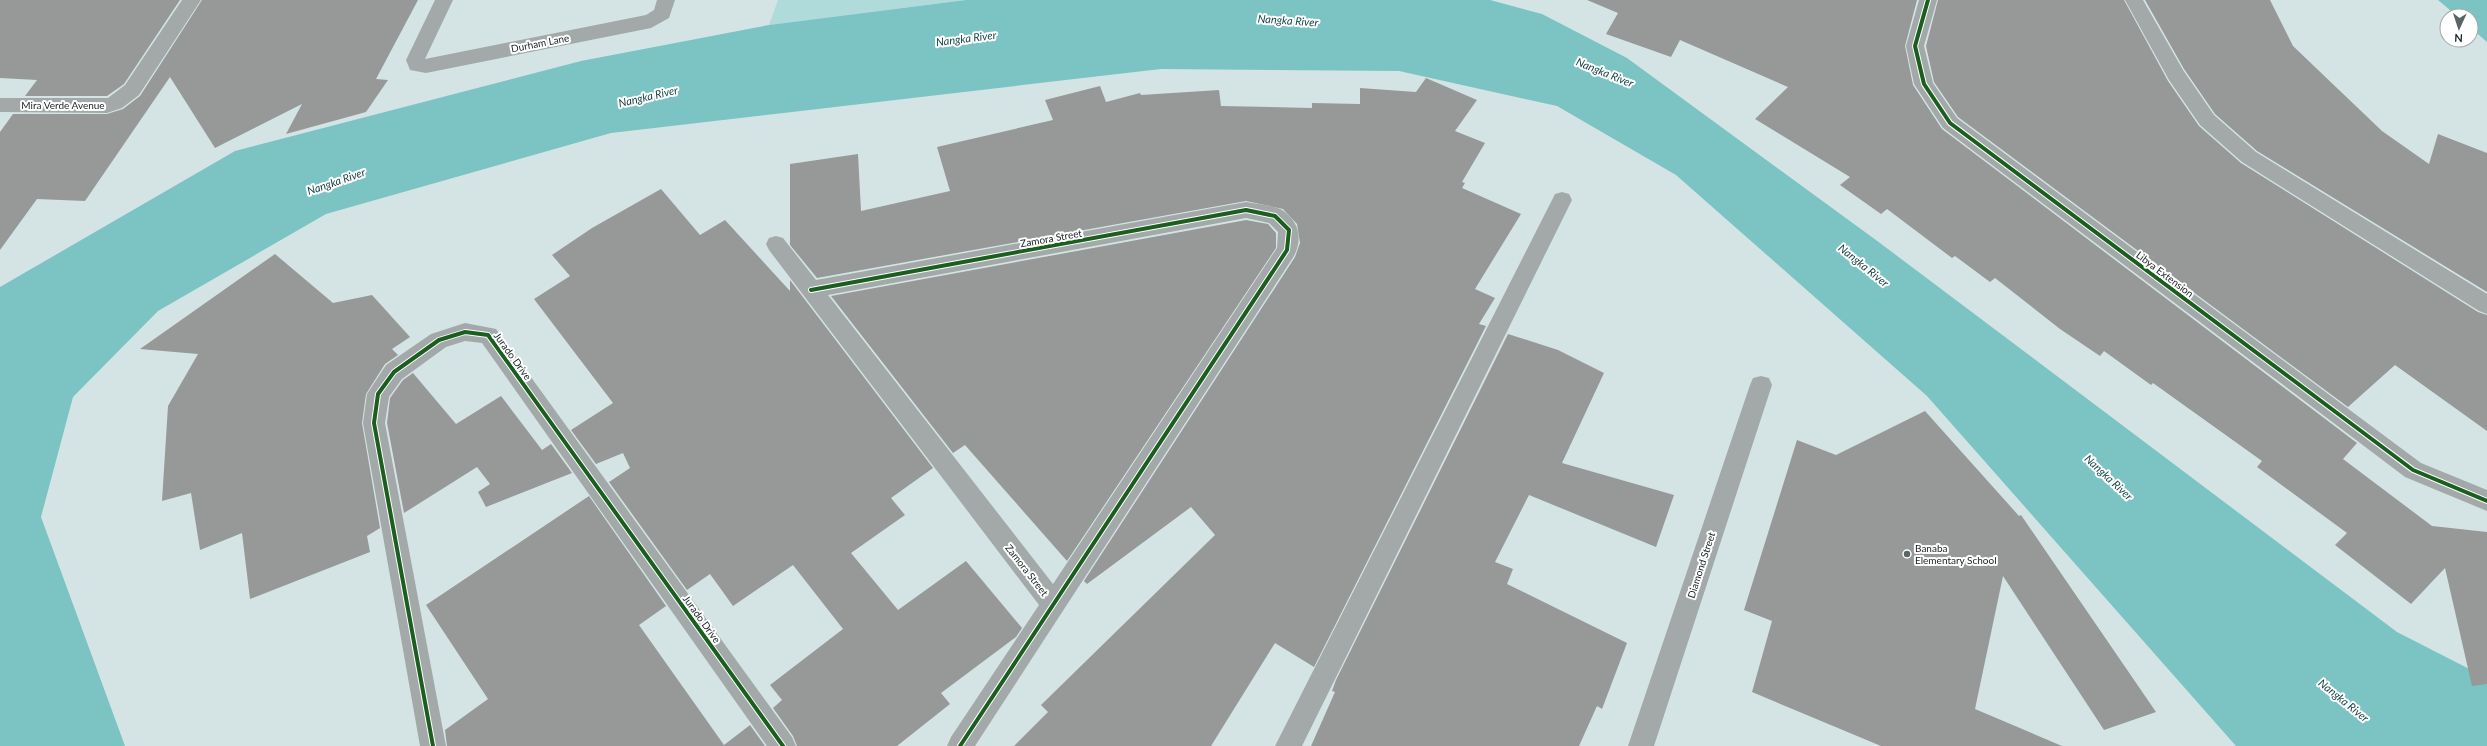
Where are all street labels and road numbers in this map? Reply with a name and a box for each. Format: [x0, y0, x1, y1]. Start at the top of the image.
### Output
street label: Durham Lane [510, 31, 570, 55]
street label: Mira Verde Avenue [21, 99, 105, 111]
street label: Zamora Street [1019, 227, 1083, 249]
street label: Libya Extension [2134, 249, 2196, 299]
street label: Jurado Drive [492, 330, 534, 382]
street label: Diamond Street [1685, 530, 1717, 600]
street label: Zamora Street [1003, 542, 1051, 599]
street label: Jurado Drive [681, 593, 723, 645]

